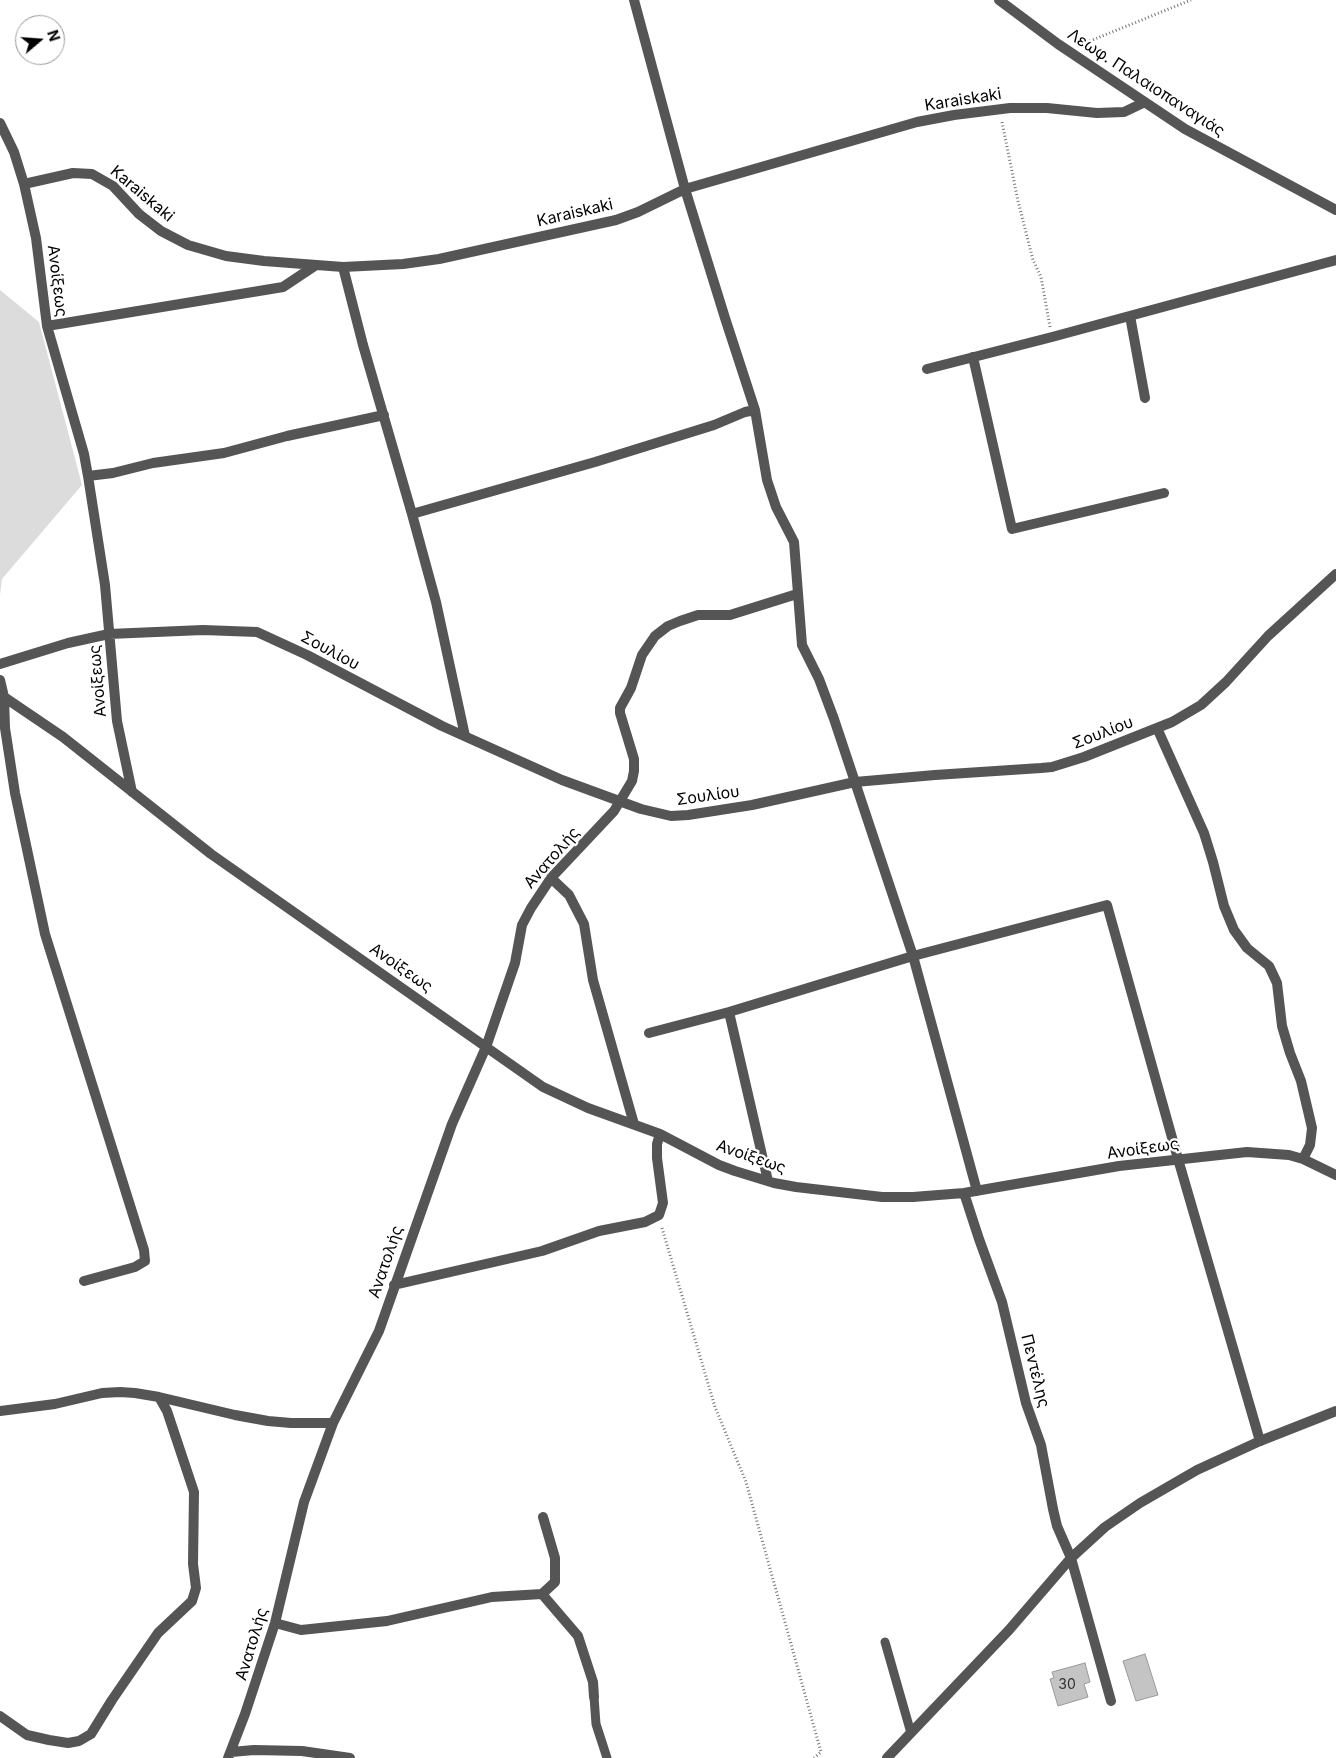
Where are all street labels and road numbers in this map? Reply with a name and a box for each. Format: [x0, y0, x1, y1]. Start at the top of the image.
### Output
street label: Λεωφ. Παλαιοπαναγιάς [1064, 25, 1228, 141]
street label: Karaiskaki [923, 84, 1003, 116]
street label: Karaiskaki [106, 162, 178, 226]
street label: Karaiskaki [535, 195, 615, 231]
street label: Ανοίξεως [43, 244, 71, 318]
street label: Σουλίου [297, 628, 363, 674]
street label: Ανοίξεως [85, 644, 111, 718]
street label: Σουλίου [1070, 713, 1136, 753]
street label: Σουλίου [675, 782, 741, 810]
street label: Ανατολής [520, 823, 584, 893]
street label: Ανοίξεως [366, 939, 436, 997]
street label: Ανοίξεως [1106, 1134, 1180, 1164]
street label: Ανοίξεως [714, 1136, 788, 1178]
street label: Ανατολής [365, 1223, 407, 1301]
street label: Πεντέλης [1017, 1332, 1053, 1410]
street label: Ανατολής [232, 1605, 272, 1683]

